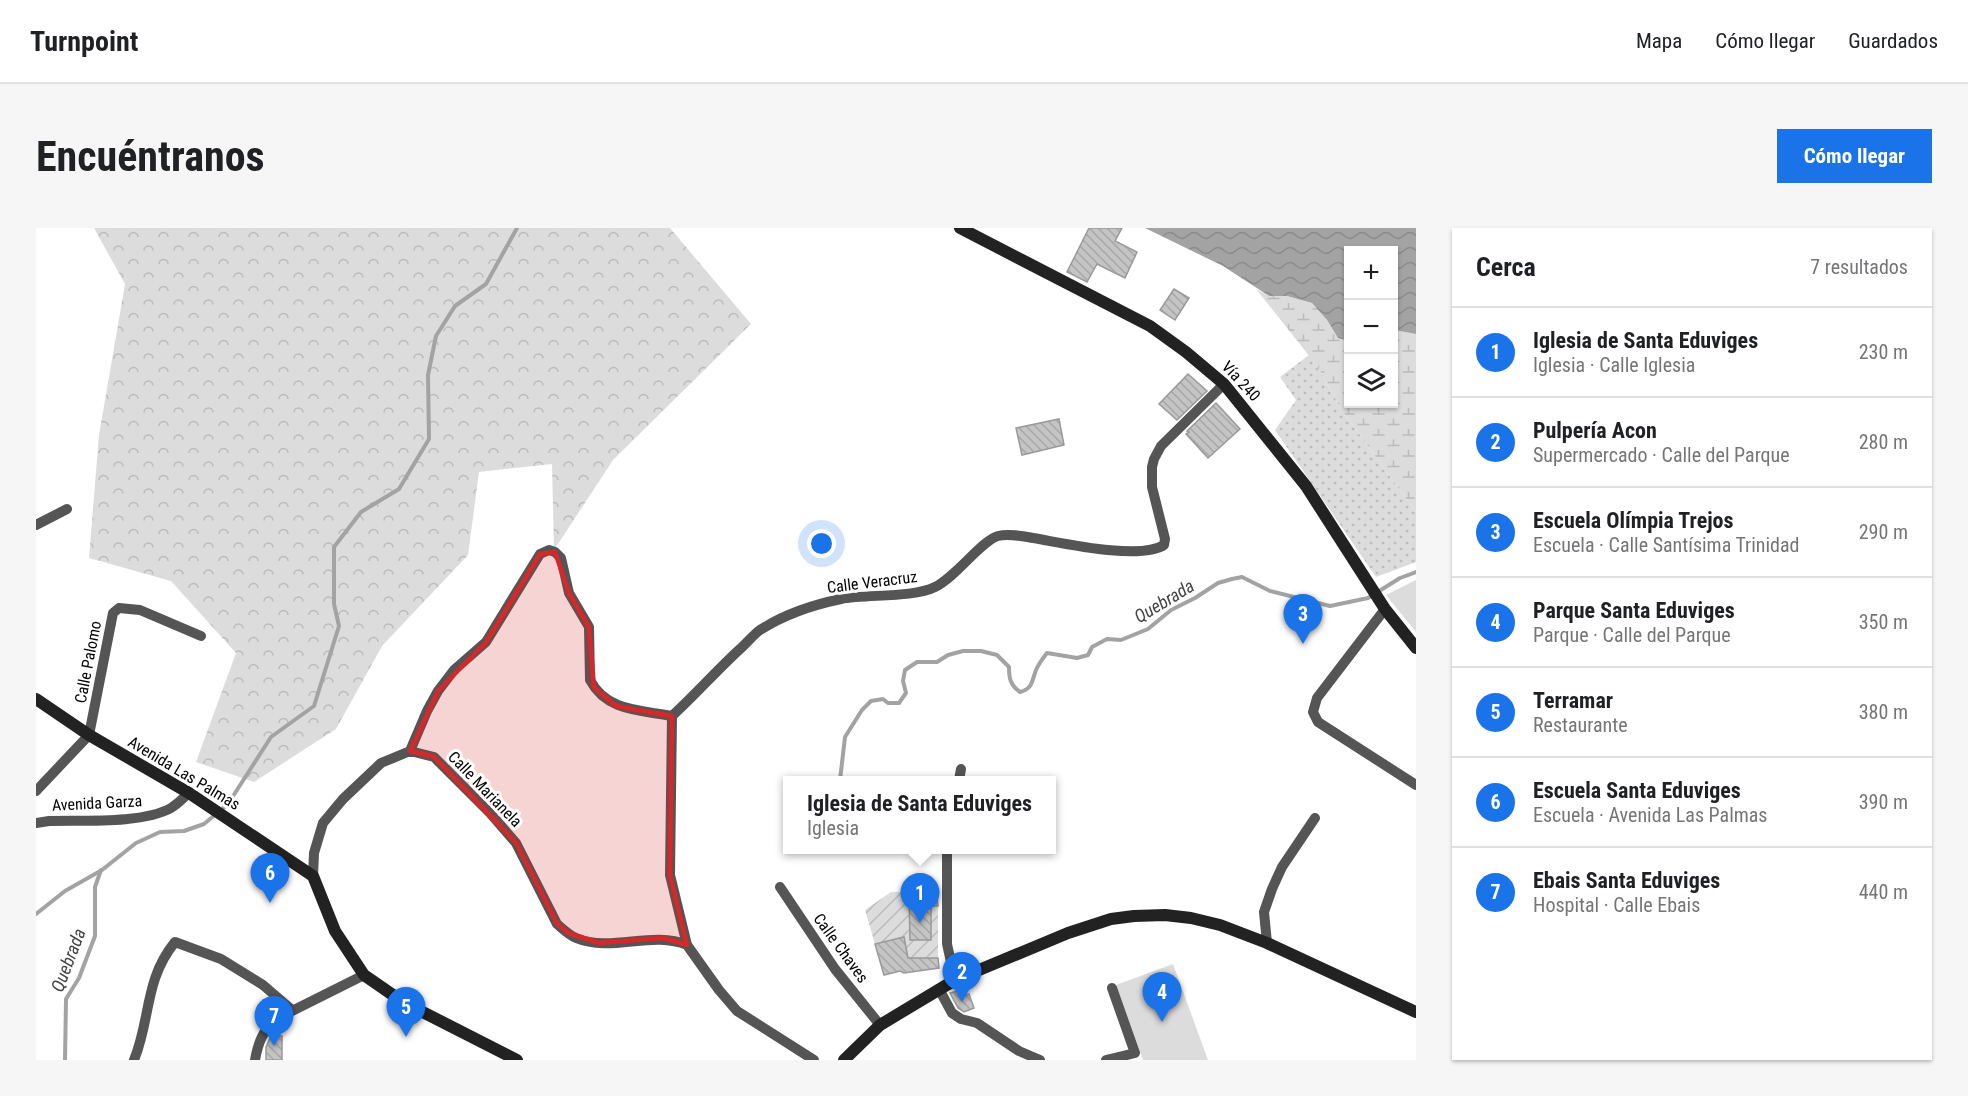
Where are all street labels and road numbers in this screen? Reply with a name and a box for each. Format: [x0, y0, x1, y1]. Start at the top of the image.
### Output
street label: Vía 240 [1218, 357, 1264, 405]
street label: Calle Veracruz [826, 567, 918, 597]
street label: Calle Palomo [71, 619, 105, 705]
street label: Avenida Las Palmas [125, 732, 243, 814]
street label: Calle Marianela [444, 747, 526, 831]
street label: Avenida Garza [51, 791, 143, 815]
street label: Calle Chaves [809, 910, 873, 986]

